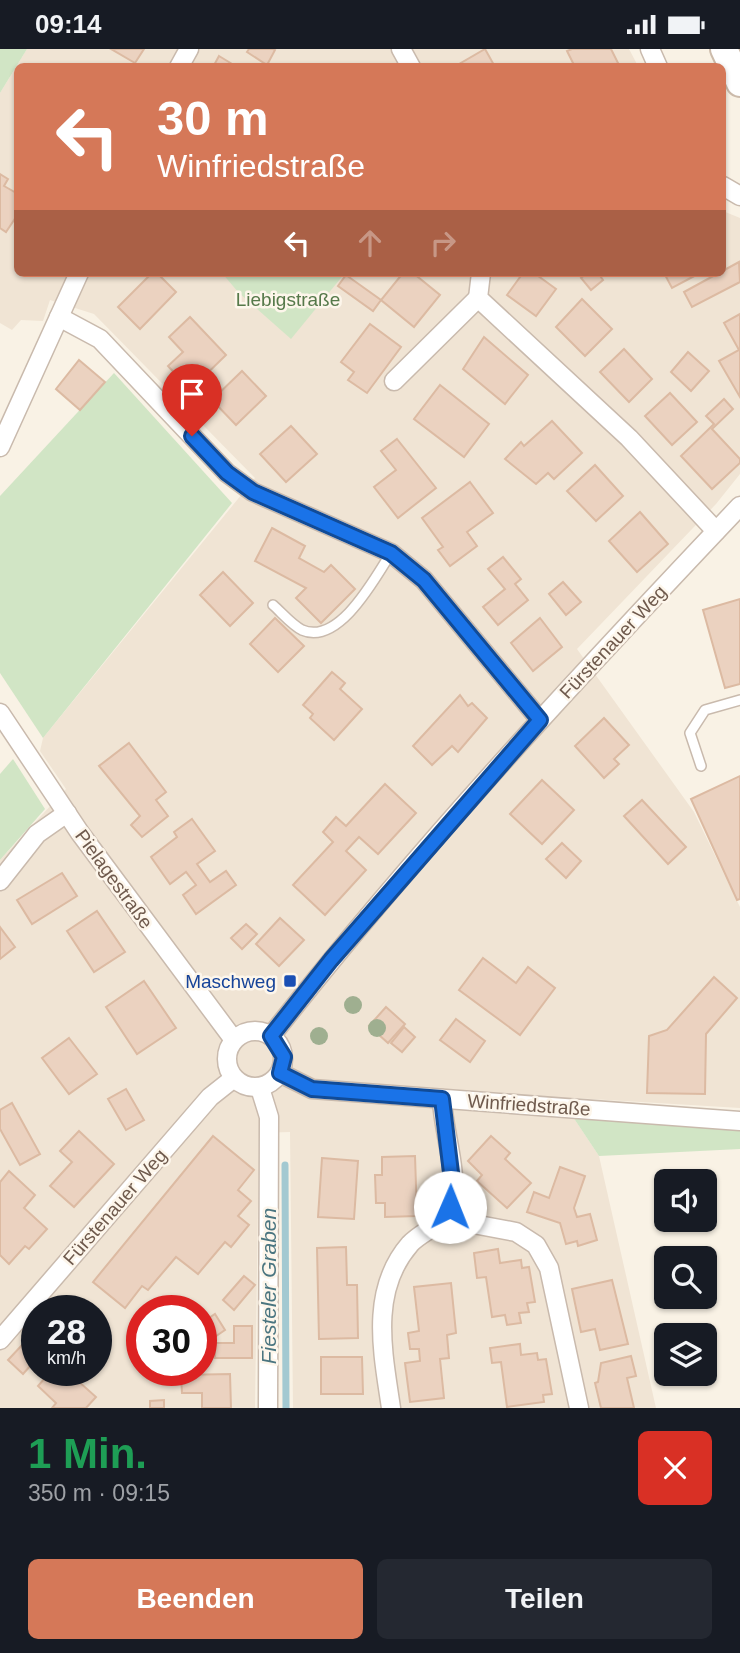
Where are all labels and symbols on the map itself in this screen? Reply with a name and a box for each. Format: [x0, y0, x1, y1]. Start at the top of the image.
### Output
park label: Liebigstraße [236, 289, 340, 310]
pin [162, 364, 222, 436]
street label: Fürstenauer Weg [555, 581, 671, 703]
street label: Pielagestraße [71, 825, 157, 933]
place label: Maschweg [185, 971, 276, 992]
marker: Maschweg [282, 973, 298, 989]
street label: Winfriedstraße [467, 1090, 591, 1120]
street label: Fürstenauer Weg [59, 1145, 171, 1269]
position arrow [413, 1170, 487, 1244]
water label: Fiesteler Graben [257, 1208, 280, 1364]
speed limit sign: 30 [126, 1295, 217, 1386]

